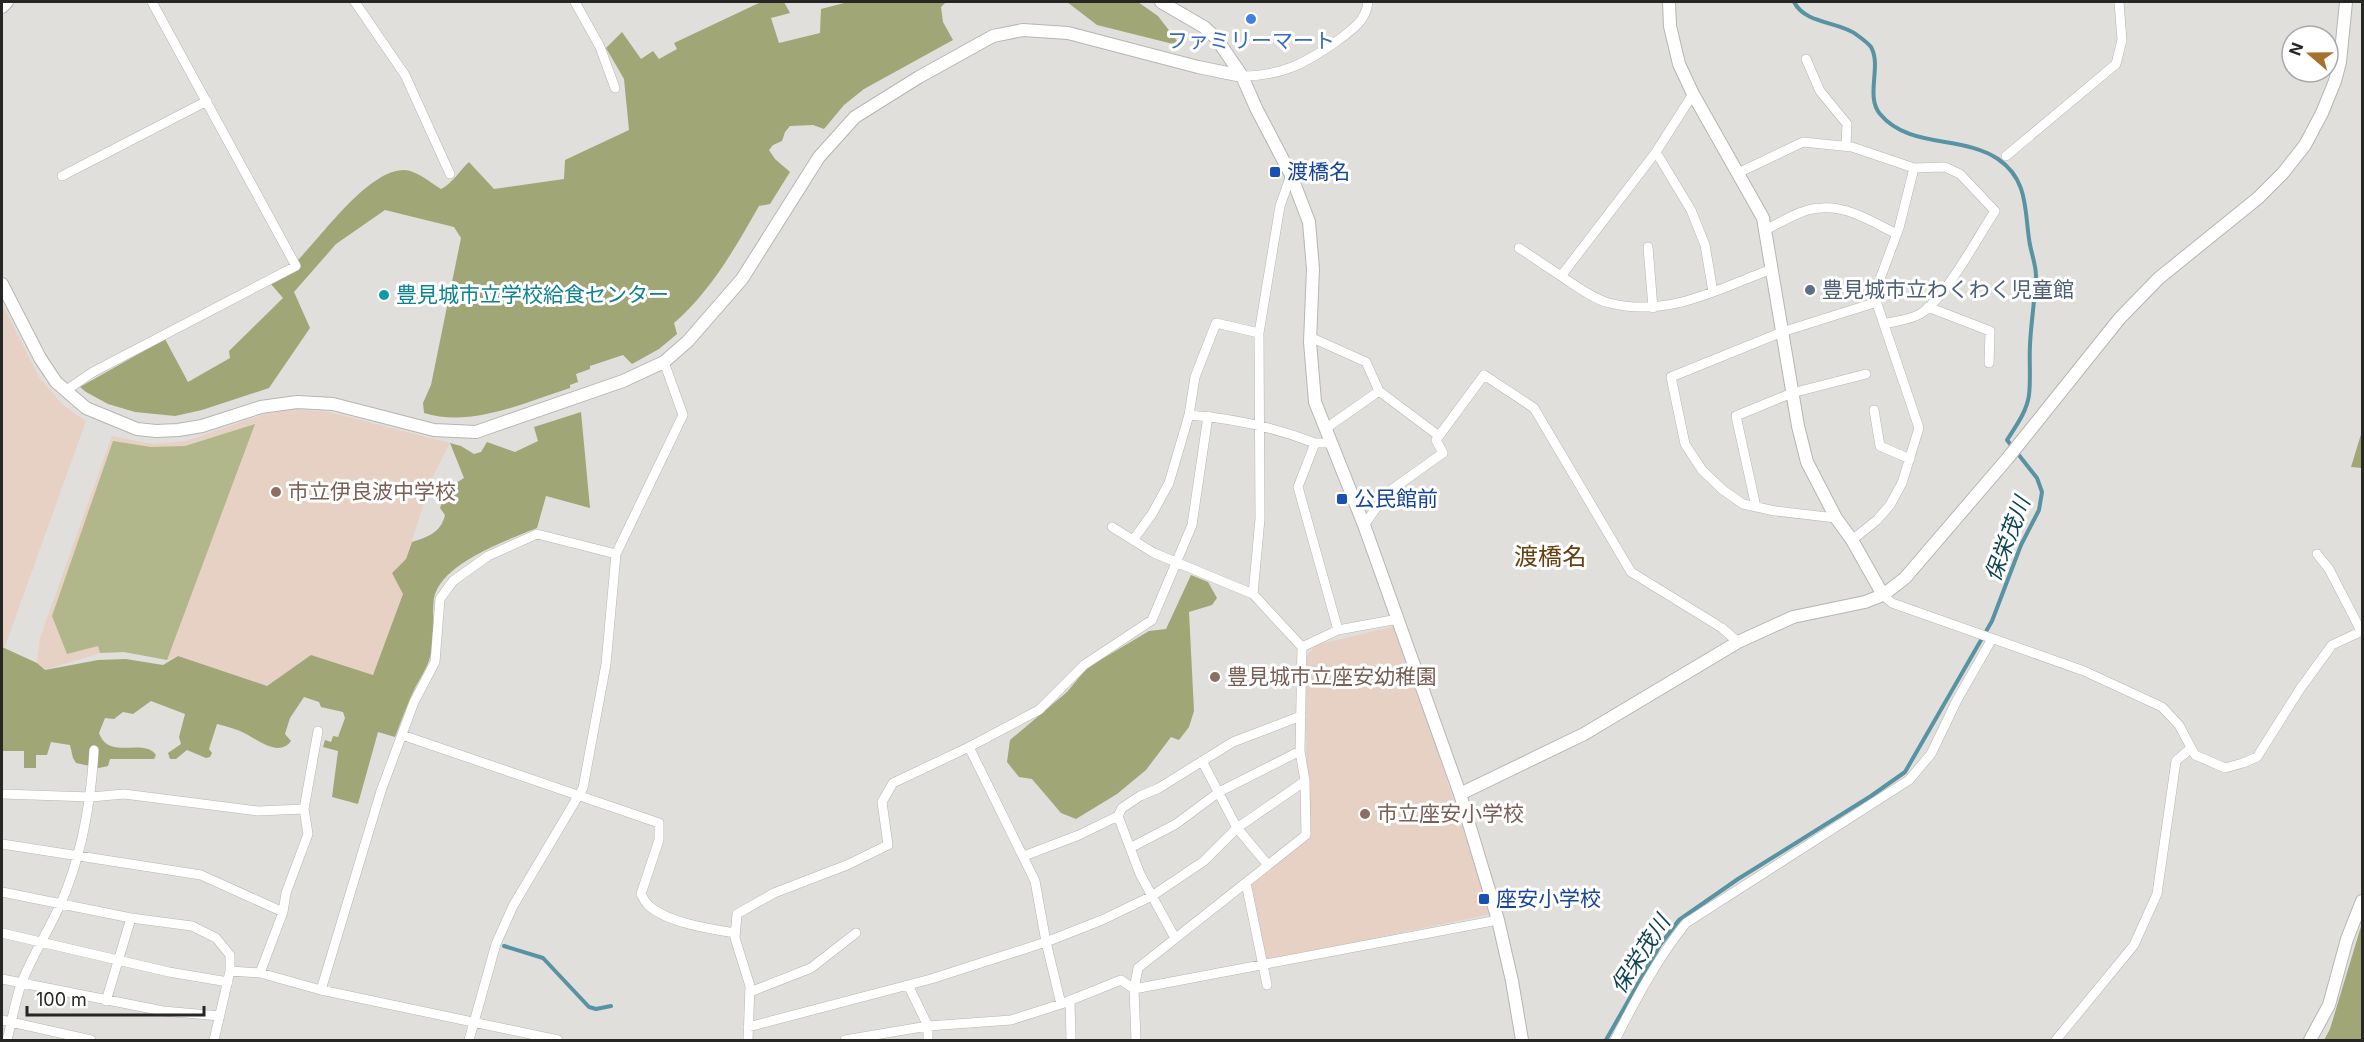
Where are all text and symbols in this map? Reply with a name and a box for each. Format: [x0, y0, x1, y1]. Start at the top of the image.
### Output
marker: ファミリーマート [1244, 12, 1258, 26]
north arrow [2280, 24, 2340, 84]
place label: ファミリーマート [1167, 28, 1335, 53]
text: N [2284, 40, 2307, 58]
place label: 渡橋名 [1287, 159, 1350, 184]
marker: 渡橋名 [1268, 165, 1282, 179]
place label: 豊見城市立わくわく児童館 [1822, 277, 2074, 302]
place label: 豊見城市立学校給食センター [396, 282, 669, 307]
marker: 豊見城市立わくわく児童館 [1803, 283, 1817, 297]
marker: 豊見城市立学校給食センター [377, 288, 391, 302]
place label: 市立伊良波中学校 [288, 479, 456, 504]
marker: 市立伊良波中学校 [269, 485, 283, 499]
place label: 公民館前 [1354, 486, 1438, 511]
water label: 保栄茂川 [1979, 491, 2036, 585]
marker: 公民館前 [1335, 492, 1349, 506]
district label: 渡橋名 [1514, 542, 1586, 571]
place label: 豊見城市立座安幼稚園 [1227, 664, 1437, 689]
marker: 豊見城市立座安幼稚園 [1208, 670, 1222, 684]
place label: 市立座安小学校 [1377, 801, 1524, 826]
marker: 市立座安小学校 [1358, 807, 1372, 821]
place label: 座安小学校 [1496, 886, 1601, 911]
marker: 座安小学校 [1477, 892, 1491, 906]
water label: 保栄茂川 [1605, 908, 1676, 998]
scale bar [27, 979, 204, 1017]
text: 100 m [36, 989, 87, 1010]

